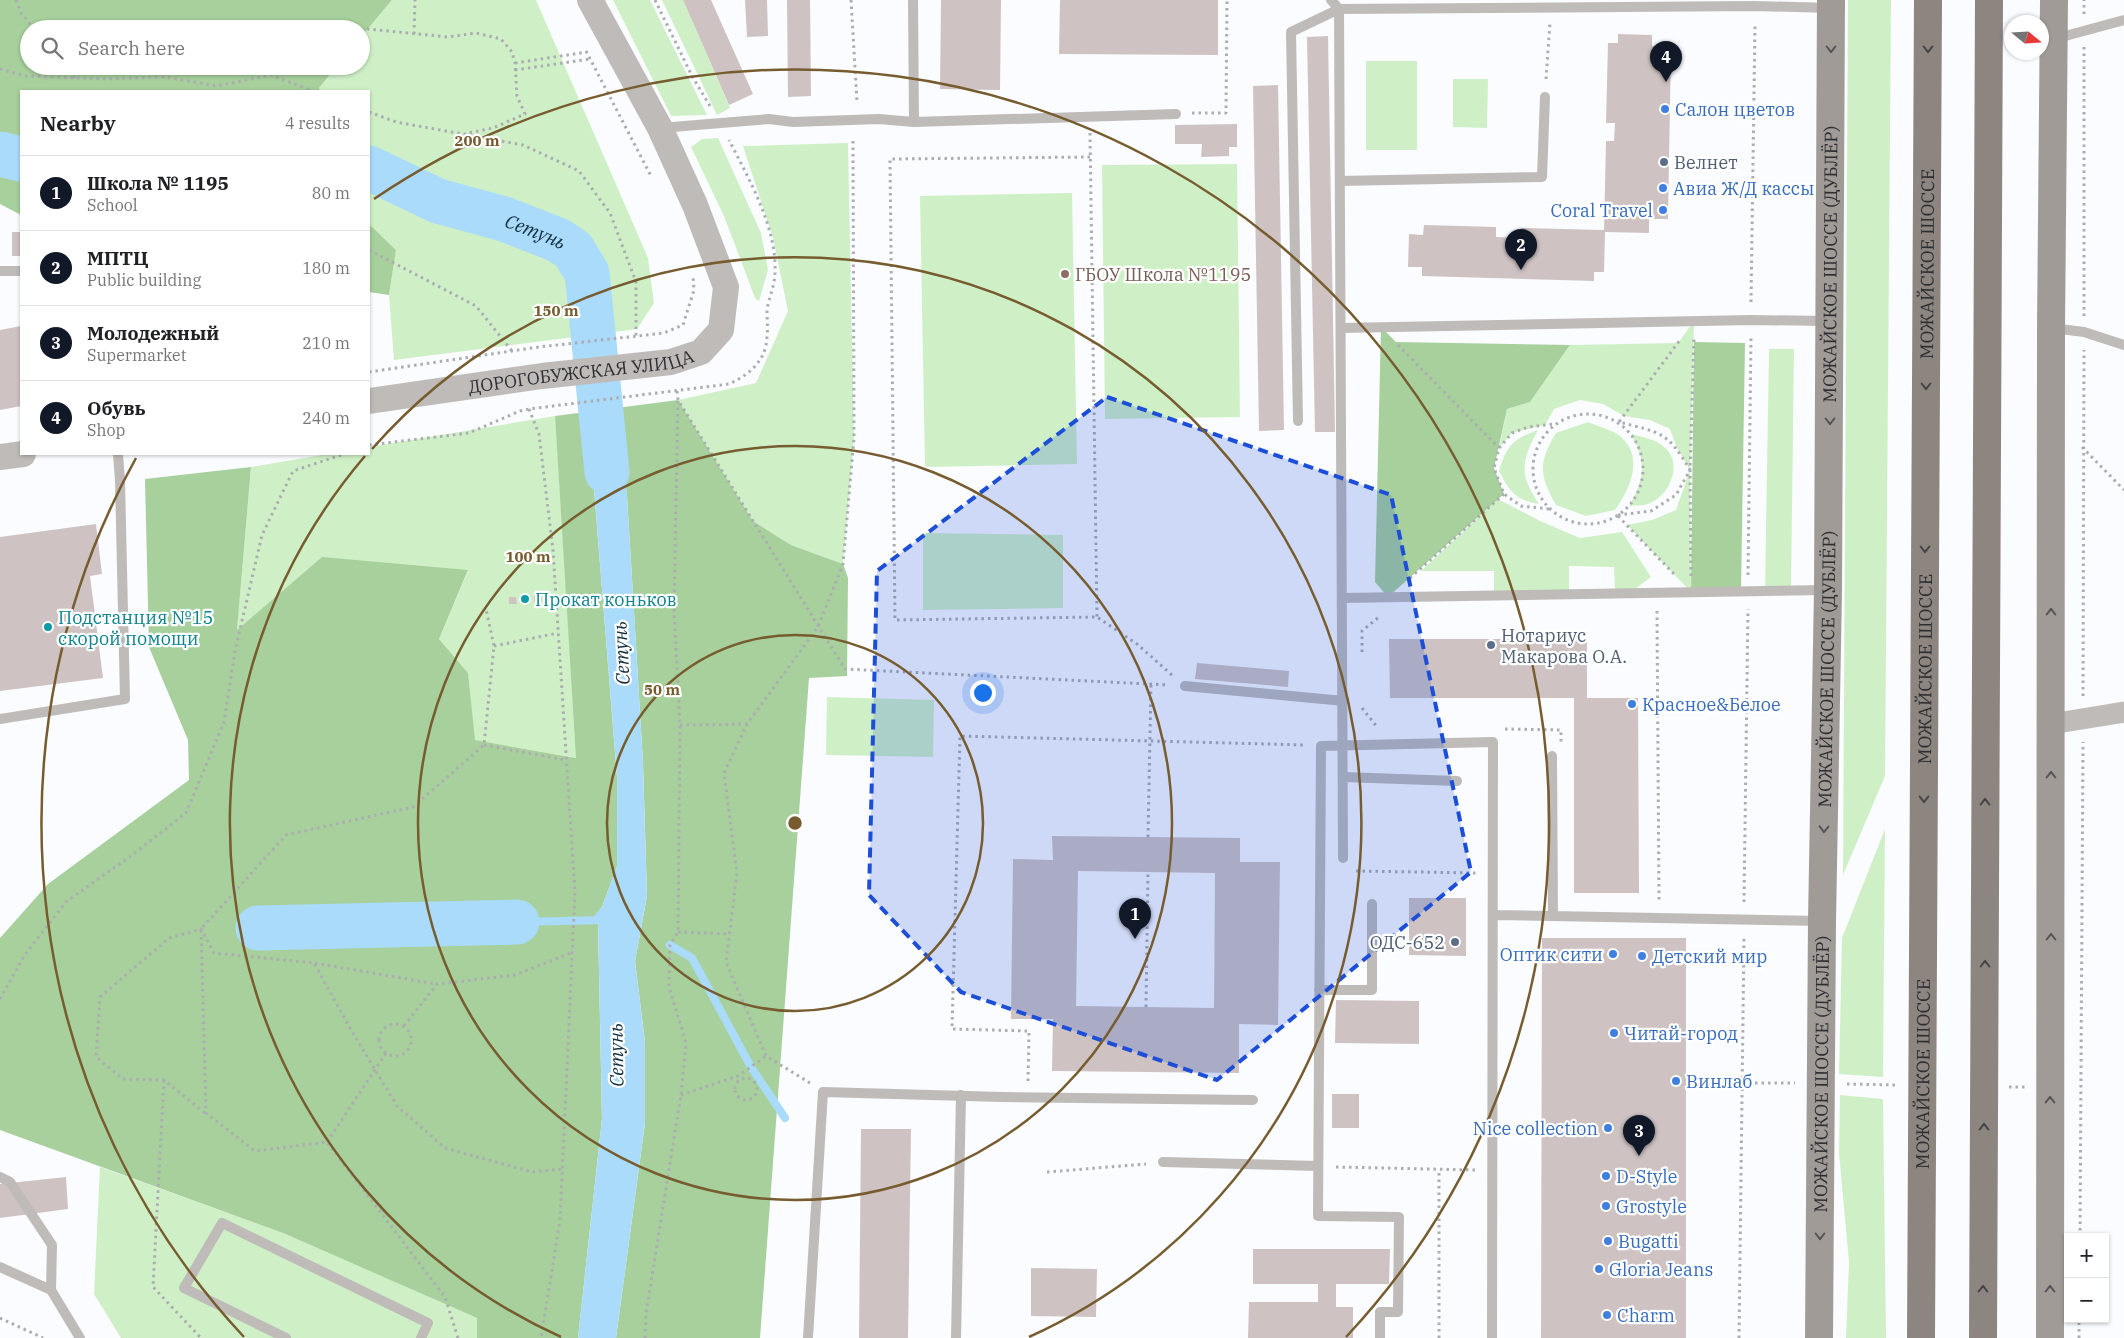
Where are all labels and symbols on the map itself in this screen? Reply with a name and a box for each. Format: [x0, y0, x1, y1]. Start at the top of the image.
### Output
north arrow [2004, 15, 2049, 60]
pin: 4 [1650, 41, 1682, 82]
one-way arrow [1826, 45, 1836, 53]
one-way arrow [1923, 45, 1933, 53]
place label: Салон цветов [1675, 98, 1795, 121]
marker: Салон цветов [1659, 103, 1671, 115]
street label: МОЖАЙСКОЕ ШОССЕ (ДУБЛЁР) [1817, 125, 1842, 403]
text: 200 m [454, 131, 500, 150]
place label: Велнет [1674, 151, 1738, 174]
marker: Велнет [1658, 156, 1670, 168]
street label: МОЖАЙСКОЕ ШОССЕ [1915, 169, 1939, 359]
place label: Авиа Ж/Д кассы [1673, 177, 1815, 200]
marker: Авиа Ж/Д кассы [1657, 182, 1669, 194]
place label: Coral Travel [1550, 199, 1653, 222]
marker: Coral Travel [1657, 204, 1669, 216]
water label: Сетунь [502, 209, 571, 255]
pin: 2 [1505, 229, 1537, 270]
place label: ГБОУ Школа №1195 [1075, 263, 1251, 286]
marker: ГБОУ Школа №1195 [1059, 268, 1071, 280]
text: 150 m [533, 301, 579, 320]
street label: ДОРОГОБУЖСКАЯ УЛИЦА [467, 344, 697, 398]
one-way arrow [1921, 382, 1931, 390]
one-way arrow [1825, 418, 1835, 425]
street label: МОЖАЙСКОЕ ШОССЕ (ДУБЛЁР) [1813, 530, 1840, 808]
one-way arrow [1920, 545, 1930, 553]
text: 100 m [505, 547, 551, 566]
street label: МОЖАЙСКОЕ ШОССЕ [1913, 574, 1936, 764]
place label: Прокат коньков [535, 588, 677, 611]
marker: Прокат коньков [519, 593, 531, 605]
place label: Подстанция №15 скорой помощи [58, 606, 213, 650]
one-way arrow [2046, 608, 2056, 616]
water label: Сетунь [607, 620, 635, 686]
marker: Подстанция №15 скорой помощи [42, 621, 54, 633]
place label: Нотариус Макарова О.А. [1501, 624, 1627, 668]
marker: Нотариус Макарова О.А. [1485, 639, 1497, 651]
text: 50 m [644, 680, 680, 699]
your location [970, 680, 996, 706]
place label: Красное&Белое [1642, 693, 1781, 716]
marker: Красное&Белое [1626, 698, 1638, 710]
one-way arrow [2046, 771, 2056, 778]
one-way arrow [1919, 795, 1929, 803]
one-way arrow [1980, 798, 1991, 806]
centre of rings [786, 814, 804, 832]
one-way arrow [1819, 825, 1829, 833]
pin: 1 [1119, 898, 1151, 939]
place label: ОДС-652 [1370, 931, 1445, 954]
one-way arrow [2046, 933, 2056, 941]
street label: МОЖАЙСКОЕ ШОССЕ (ДУБЛЁР) [1808, 935, 1833, 1213]
marker: ОДС-652 [1449, 936, 1461, 948]
place label: Оптик сити [1500, 943, 1603, 966]
place label: Детский мир [1652, 945, 1767, 968]
marker: Оптик сити [1607, 948, 1619, 960]
marker: Детский мир [1636, 950, 1648, 962]
one-way arrow [1980, 960, 1990, 968]
street label: МОЖАЙСКОЕ ШОССЕ [1910, 979, 1934, 1169]
place label: Читай-город [1624, 1022, 1738, 1045]
water label: Сетунь [603, 1023, 629, 1087]
marker: Читай-город [1608, 1027, 1620, 1039]
place label: Винлаб [1686, 1070, 1753, 1093]
marker: Винлаб [1670, 1075, 1682, 1087]
one-way arrow [2045, 1096, 2055, 1104]
pin: 3 [1623, 1115, 1655, 1156]
place label: Nice collection [1473, 1117, 1598, 1140]
marker: Nice collection [1602, 1122, 1614, 1134]
one-way arrow [1979, 1123, 1989, 1130]
place label: D-Style [1616, 1165, 1677, 1188]
marker: D-Style [1600, 1170, 1612, 1182]
place label: Grostyle [1616, 1195, 1687, 1218]
marker: Grostyle [1600, 1200, 1612, 1212]
place label: Bugatti [1618, 1230, 1679, 1253]
one-way arrow [1815, 1232, 1825, 1240]
marker: Bugatti [1602, 1235, 1614, 1247]
place label: Gloria Jeans [1609, 1258, 1713, 1281]
marker: Gloria Jeans [1593, 1263, 1605, 1275]
one-way arrow [1978, 1285, 1989, 1293]
one-way arrow [2045, 1285, 2055, 1293]
place label: Charm [1617, 1304, 1675, 1327]
marker: Charm [1601, 1309, 1613, 1321]

